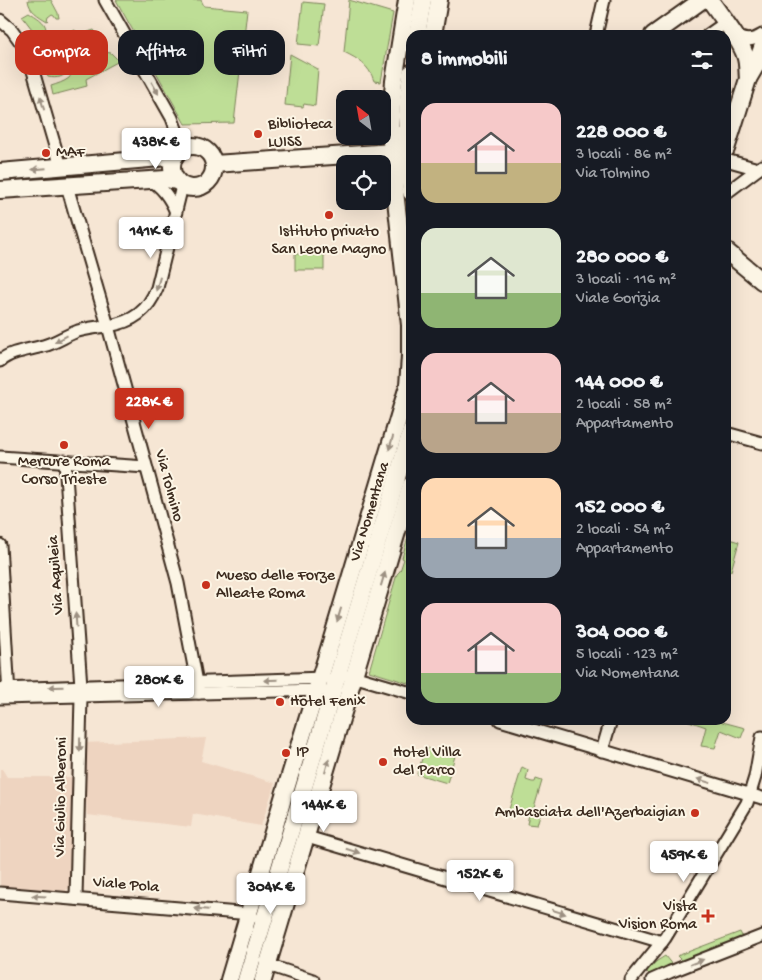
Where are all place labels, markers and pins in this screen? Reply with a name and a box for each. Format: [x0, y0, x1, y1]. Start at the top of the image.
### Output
place label: Biblioteca LUISS [267, 116, 334, 153]
pin: 438K € [115, 128, 197, 170]
marker: Biblioteca LUISS [252, 128, 264, 140]
place label: MAF [56, 144, 86, 163]
marker: MAF [40, 147, 52, 159]
marker: Istituto privato San Leone Magno [323, 209, 335, 221]
pin: 141K € [110, 216, 192, 259]
place label: Istituto privato San Leone Magno [272, 223, 386, 260]
pin: 228K € [108, 388, 190, 430]
marker: Mercure Roma Corso Trieste [58, 439, 70, 451]
place label: Mercure Roma Corso Trieste [18, 453, 111, 490]
place label: Mueso delle Forze Alleate Roma [216, 567, 336, 604]
marker: Mueso delle Forze Alleate Roma [200, 579, 212, 591]
pin: 280K € [118, 666, 200, 708]
place label: Hotel Fenix [290, 693, 366, 712]
marker: Hotel Fenix [274, 696, 286, 708]
place label: IP [296, 744, 309, 763]
place label: Hotel Villa del Parco [393, 744, 462, 781]
marker: IP [280, 747, 292, 759]
marker: Hotel Villa del Parco [377, 756, 389, 768]
pin: 144K € [283, 790, 365, 833]
place label: Ambasciata dell'Azerbaigian [495, 804, 685, 823]
marker: Ambasciata dell'Azerbaigian [689, 807, 701, 819]
pin: 459K € [643, 840, 725, 883]
pin: 152K € [439, 860, 521, 902]
pin: 304K € [230, 872, 312, 915]
place label: Vista Vision Roma [618, 898, 698, 935]
marker: Vista Vision Roma [701, 909, 715, 923]

